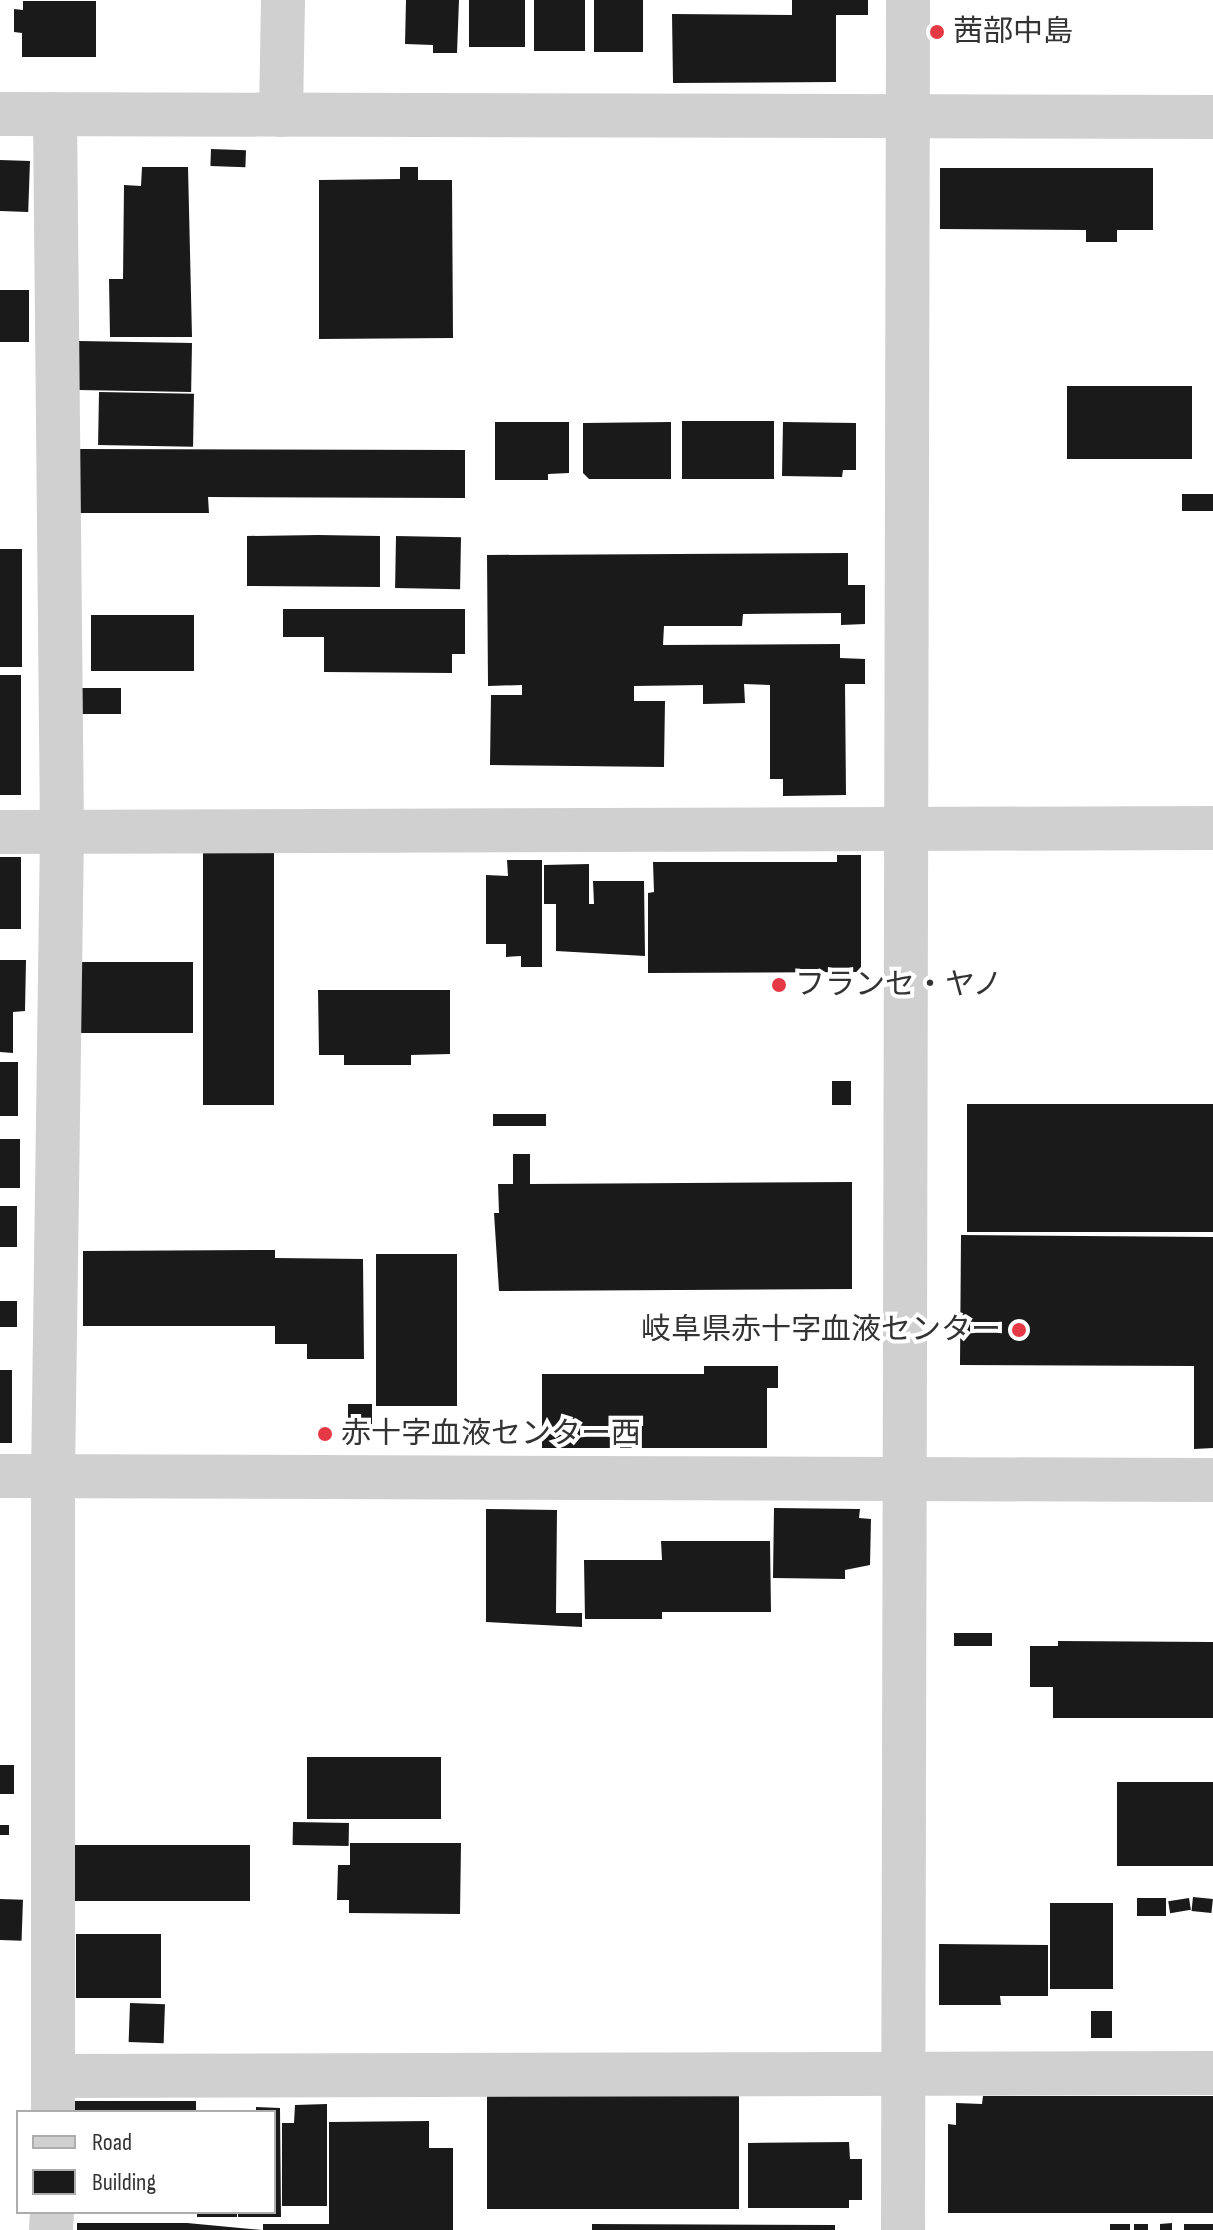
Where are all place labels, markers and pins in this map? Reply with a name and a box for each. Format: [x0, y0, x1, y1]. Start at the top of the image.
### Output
place label: 茜部中島 [953, 14, 1073, 50]
marker: 茜部中島 [928, 23, 946, 41]
place label: フランセ・ヤノ [795, 967, 1005, 1003]
marker: フランセ・ヤノ [770, 976, 788, 994]
place label: 岐阜県赤十字血液センター [641, 1312, 1001, 1348]
marker: 岐阜県赤十字血液センター [1008, 1319, 1030, 1341]
place label: 赤十字血液センター西 [341, 1416, 641, 1452]
marker: 赤十字血液センター西 [316, 1425, 334, 1443]

